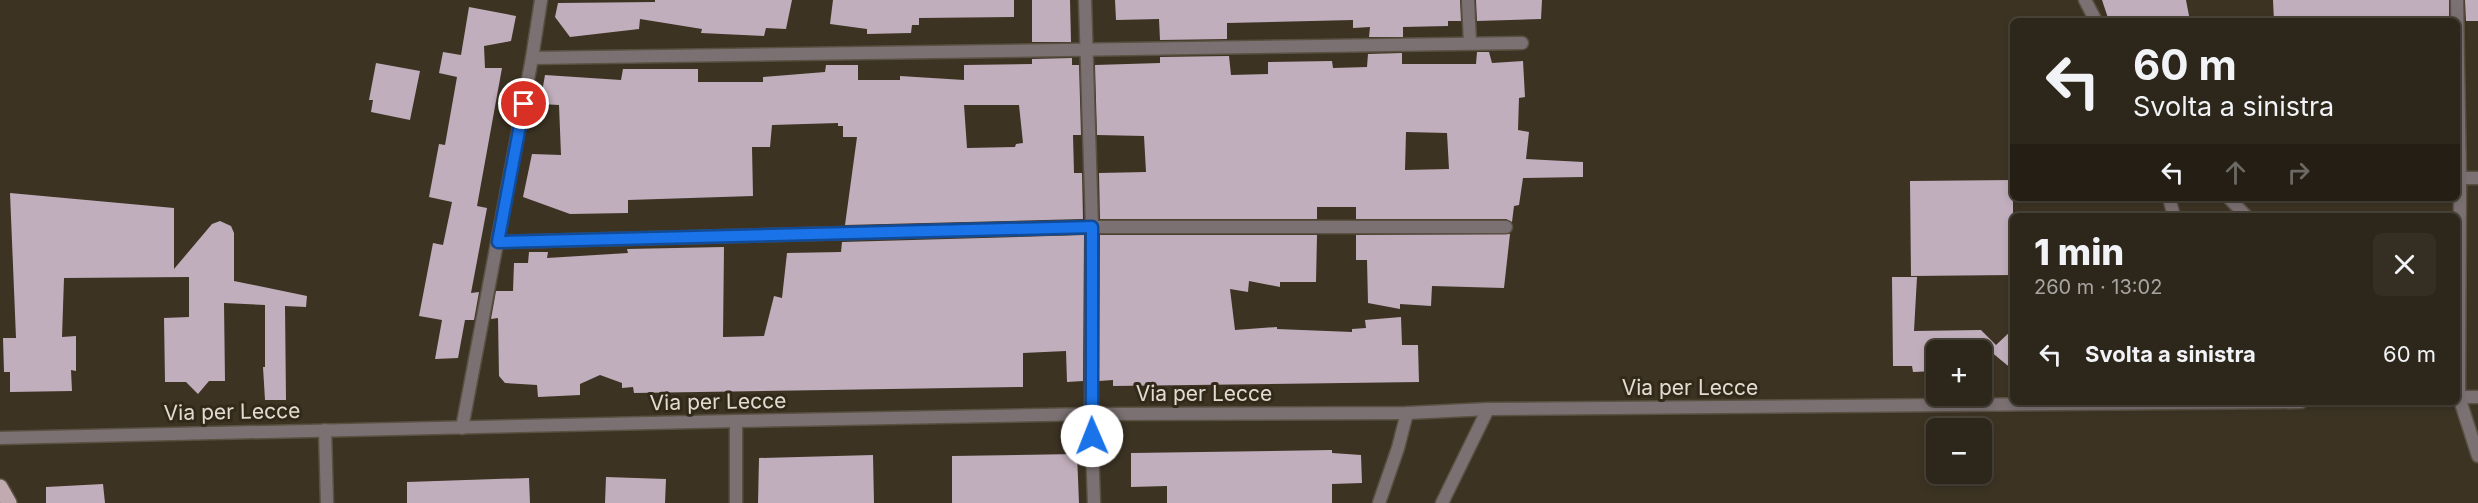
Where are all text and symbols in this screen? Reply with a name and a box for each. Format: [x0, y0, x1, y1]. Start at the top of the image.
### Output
text: 60 m [2133, 39, 2237, 90]
icon: left [2034, 42, 2112, 120]
pin [498, 78, 549, 129]
icon: arrive [507, 87, 540, 120]
text: Svolta a sinistra [2133, 90, 2334, 123]
icon: left [2156, 156, 2189, 189]
icon: ahead [2219, 156, 2252, 189]
icon: right [2282, 156, 2315, 189]
text: 1 min [2034, 230, 2124, 274]
button: close [2373, 233, 2436, 296]
text: 260 m · 13:02 [2034, 275, 2162, 299]
icon: left [2034, 338, 2067, 371]
map controls [1926, 340, 1992, 484]
button: + [1926, 340, 1992, 406]
text: Svolta a sinistra [2085, 341, 2256, 367]
text: 60 m [2383, 341, 2436, 367]
street label: Via per Lecce [1622, 375, 1758, 400]
street label: Via per Lecce [1136, 381, 1272, 406]
street label: Via per Lecce [650, 388, 786, 415]
street label: Via per Lecce [164, 398, 300, 425]
position arrow [1060, 404, 1124, 468]
button: − [1926, 418, 1992, 484]

